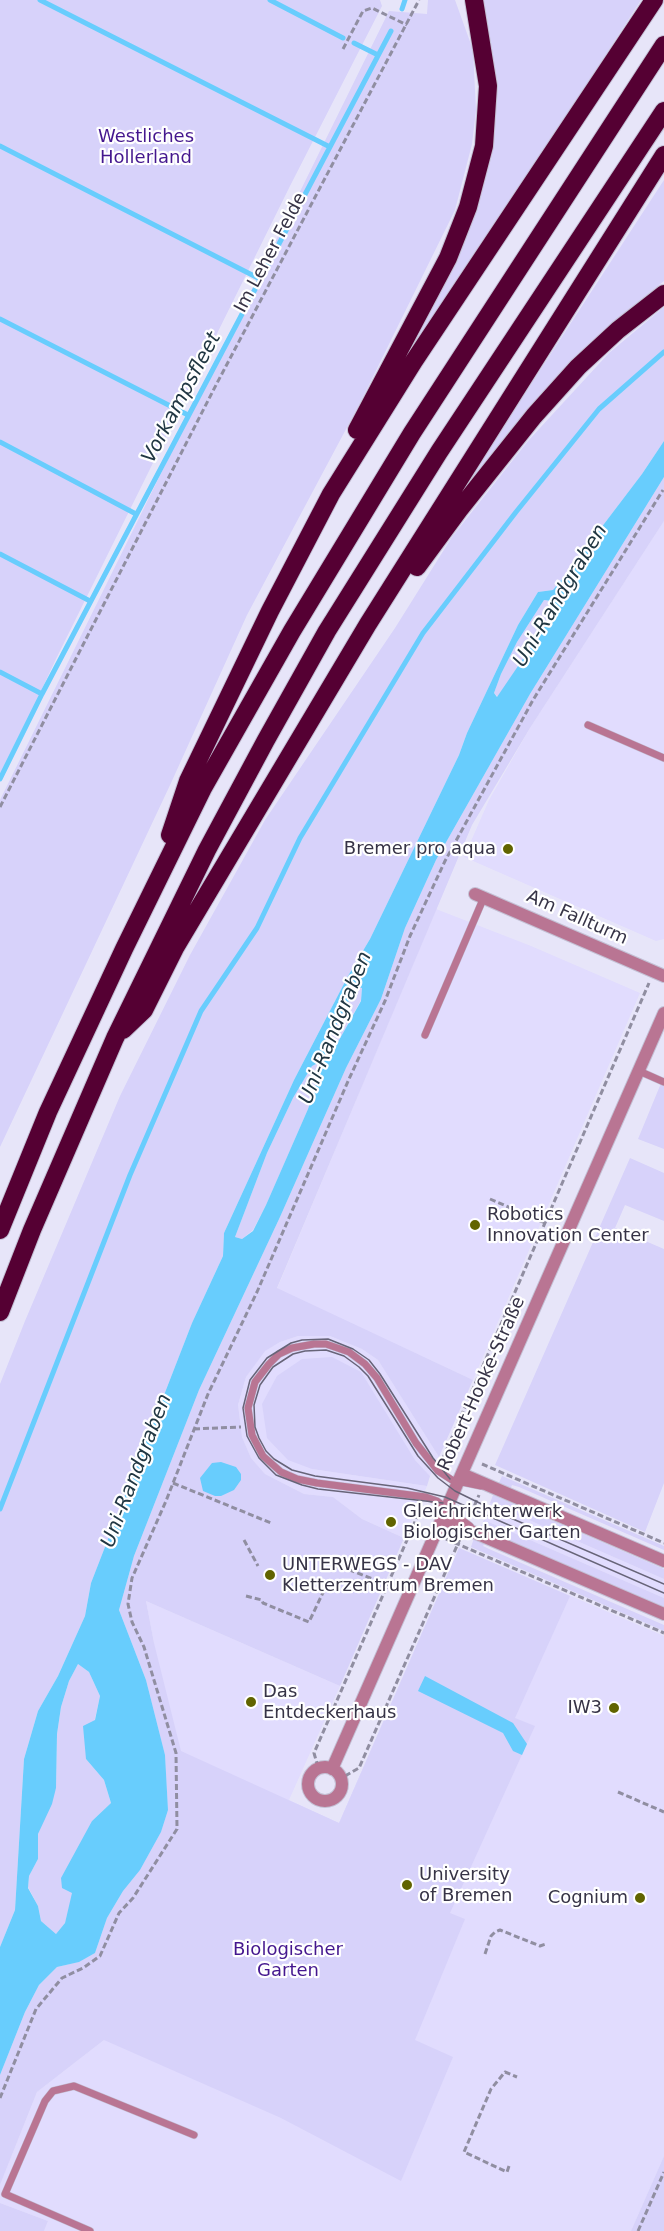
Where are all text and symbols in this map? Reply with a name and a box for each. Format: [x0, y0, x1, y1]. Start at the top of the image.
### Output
park label: Westliches Hollerland [98, 126, 194, 168]
street label: Im Leher Felde [230, 189, 312, 317]
water label: Vorkampsfleet [137, 328, 227, 468]
water label: Uni-Randgraben [509, 520, 613, 672]
place label: Bremer pro aqua [344, 838, 496, 860]
marker: Bremer pro aqua [501, 842, 515, 856]
street label: Am Fallturm [523, 886, 631, 950]
water label: Uni-Randgraben [294, 948, 378, 1108]
place label: Robotics Innovation Center [487, 1204, 649, 1246]
marker: Robotics Innovation Center [468, 1218, 482, 1232]
street label: Robert-Hooke-Straße [434, 1294, 530, 1474]
water label: Uni-Randgraben [97, 1391, 177, 1551]
place label: Gleichrichterwerk Biologischer Garten [403, 1501, 581, 1544]
marker: Gleichrichterwerk Biologischer Garten [384, 1515, 398, 1529]
place label: UNTERWEGS - DAV Kletterzentrum Bremen [282, 1554, 494, 1596]
marker: UNTERWEGS - DAV Kletterzentrum Bremen [263, 1568, 277, 1582]
place label: Das Entdeckerhaus [263, 1681, 396, 1724]
marker: Das Entdeckerhaus [244, 1695, 258, 1709]
place label: IW3 [567, 1697, 602, 1719]
marker: IW3 [607, 1701, 621, 1715]
place label: University of Bremen [419, 1864, 513, 1906]
marker: University of Bremen [400, 1878, 414, 1892]
place label: Cognium [548, 1887, 628, 1909]
marker: Cognium [633, 1891, 647, 1905]
park label: Biologischer Garten [233, 1939, 343, 1982]

